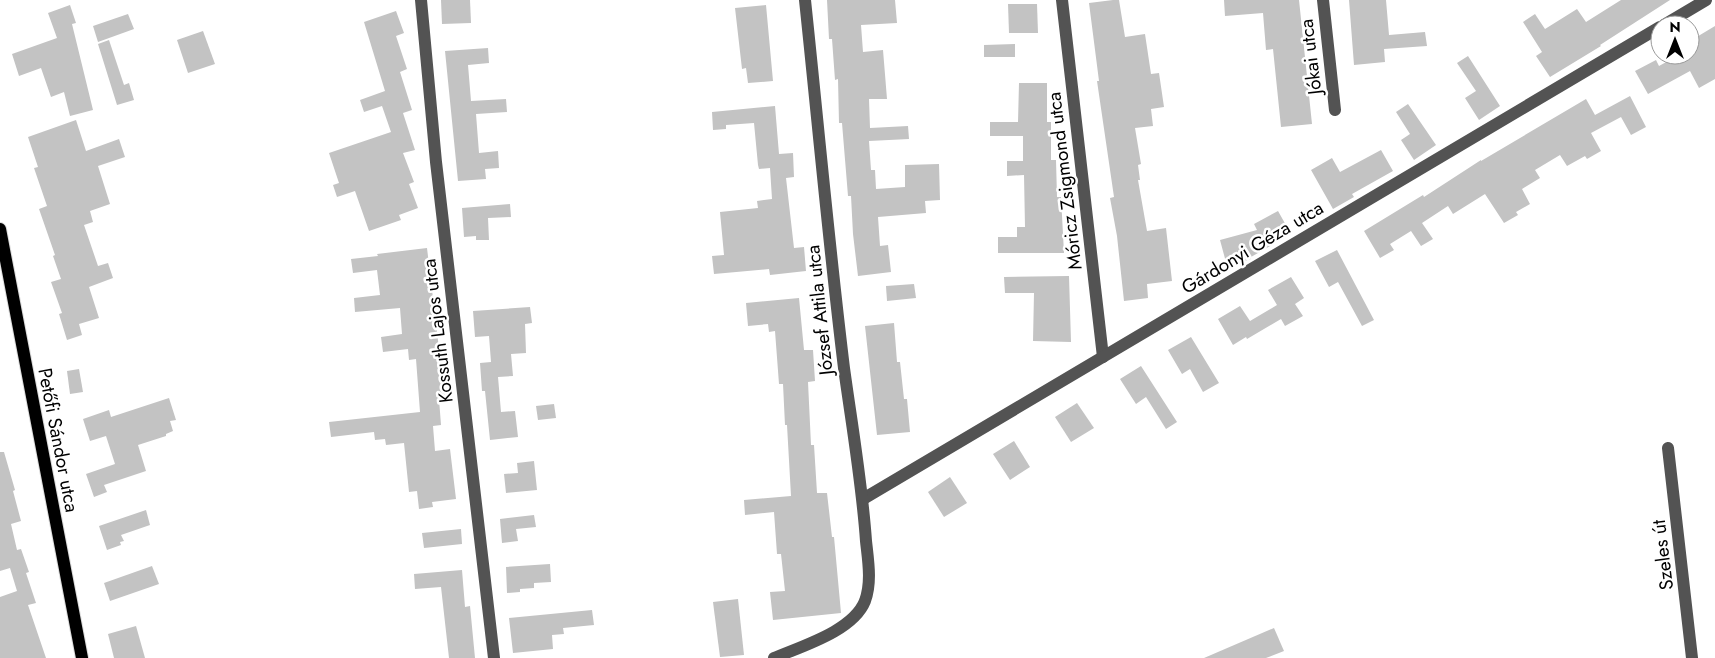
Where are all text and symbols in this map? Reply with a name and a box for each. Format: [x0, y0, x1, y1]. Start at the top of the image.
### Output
north arrow [1650, 15, 1700, 65]
text: N [1669, 17, 1681, 37]
street label: Jókai utca [1292, 18, 1329, 99]
street label: Móricz Zsigmond utca [1040, 90, 1089, 271]
street label: Gárdonyi Géza utca [1176, 194, 1328, 301]
street label: József Attila utca [799, 244, 840, 379]
street label: Kossuth Lajos utca [415, 257, 460, 405]
street label: Petőfi Sándor utca [31, 366, 86, 515]
street label: Szeles út [1645, 518, 1680, 592]

